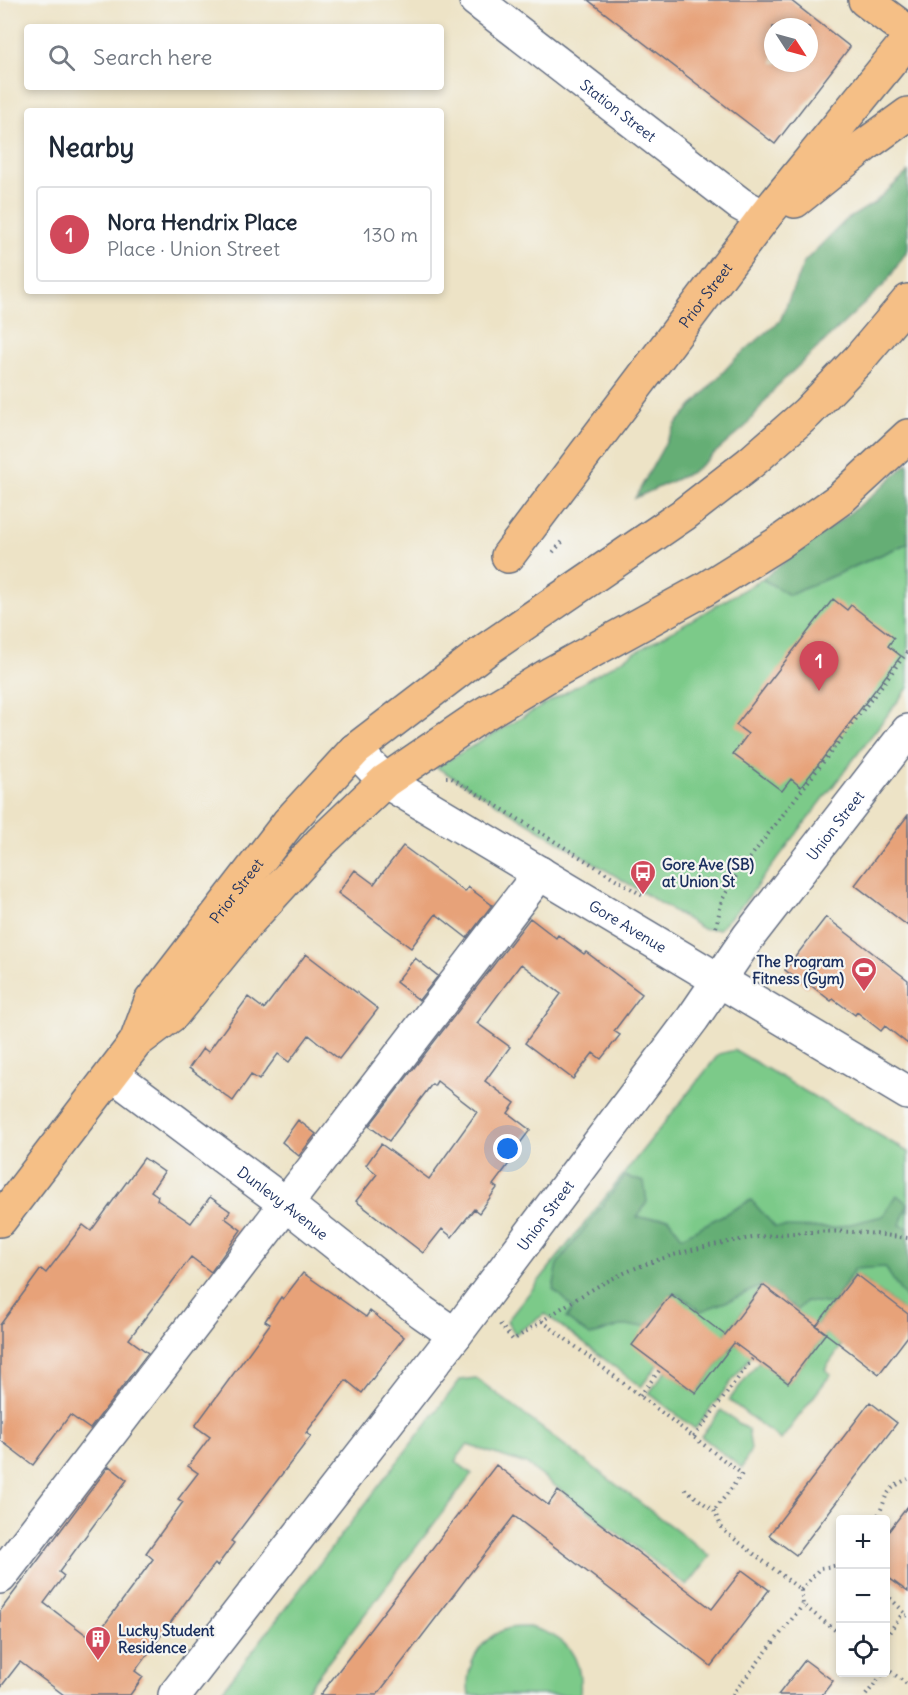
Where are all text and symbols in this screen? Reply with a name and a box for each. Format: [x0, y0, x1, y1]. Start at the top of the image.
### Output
north arrow [764, 18, 818, 72]
search box [24, 24, 444, 90]
icon: search [45, 41, 78, 74]
text: Search here [93, 43, 212, 71]
street label: Station Street [577, 75, 660, 145]
text: Nearby [48, 131, 134, 164]
text: Nora Hendrix Place [107, 208, 297, 236]
text: 1 [66, 222, 73, 247]
text: 130 m [363, 222, 418, 247]
text: Place · Union Street [107, 236, 280, 261]
street label: Prior Street [674, 259, 736, 331]
pin: 1 [800, 642, 838, 691]
street label: Union Street [802, 787, 868, 864]
street label: Prior Street [205, 854, 267, 927]
place label: Gore Ave (SB) at Union St [662, 855, 754, 891]
bus stop icon: Gore Ave (SB) at Union St [628, 858, 658, 896]
street label: Gore Avenue [586, 895, 670, 956]
place label: The Program Fitness (Gym) [752, 952, 844, 989]
sports icon: The Program Fitness (Gym) [849, 955, 879, 993]
your location [493, 1134, 522, 1163]
street label: Dunlevy Avenue [234, 1162, 332, 1243]
street label: Union Street [513, 1176, 578, 1254]
map controls [836, 1515, 890, 1677]
button: + [836, 1515, 890, 1569]
button: − [836, 1569, 890, 1623]
place label: Lucky Student Residence [118, 1621, 215, 1657]
button: locate [836, 1623, 890, 1677]
building icon: Lucky Student Residence [83, 1624, 113, 1662]

